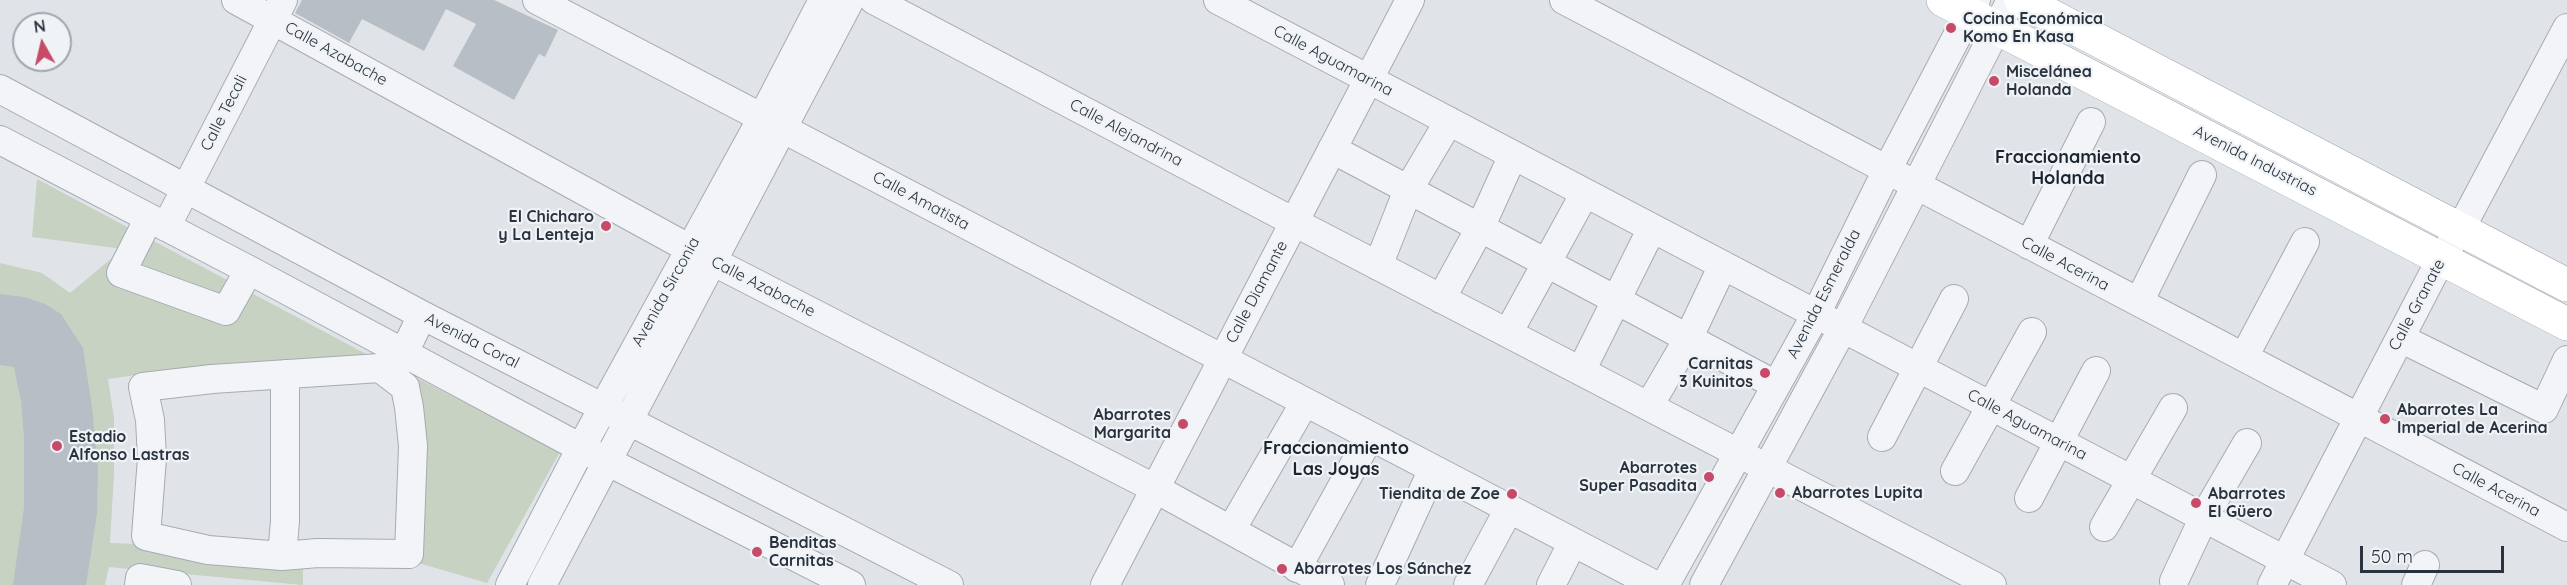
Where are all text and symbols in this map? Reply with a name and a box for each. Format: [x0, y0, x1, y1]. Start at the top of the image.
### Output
place label: Cocina Económica Komo En Kasa [1963, 9, 2103, 47]
north arrow [12, 12, 72, 72]
text: N [33, 15, 47, 37]
street label: Calle Azabache [281, 18, 391, 90]
street label: Calle Aguamarina [1270, 21, 1396, 101]
marker: Cocina Económica Komo En Kasa [1944, 21, 1958, 35]
place label: Miscelánea Holanda [2006, 62, 2092, 100]
street label: Calle Tecali [197, 72, 251, 154]
marker: Miscelánea Holanda [1987, 74, 2001, 88]
street label: Calle Alejandrina [1066, 95, 1186, 171]
street label: Avenida Industrias [2190, 122, 2320, 200]
district label: Fraccionamiento Holanda [1995, 147, 2141, 190]
street label: Calle Amatista [869, 167, 973, 235]
place label: El Chicharo y La Lenteja [498, 207, 594, 245]
marker: El Chicharo y La Lenteja [599, 219, 613, 233]
street label: Avenida Esmeralda [1783, 226, 1865, 362]
street label: Calle Acerina [2018, 233, 2112, 295]
street label: Avenida Sirconia [628, 234, 704, 350]
street label: Calle Diamante [1222, 237, 1292, 347]
street label: Calle Azabache [708, 253, 818, 321]
street label: Calle Granate [2385, 256, 2449, 354]
street label: Avenida Coral [422, 309, 522, 373]
place label: Carnitas 3 Kuinitos [1679, 354, 1753, 392]
marker: Carnitas 3 Kuinitos [1758, 366, 1772, 380]
street label: Calle Aguamarina [1964, 385, 2090, 465]
place label: Abarrotes La Imperial de Acerina [2397, 400, 2547, 438]
place label: Abarrotes Margarita [1094, 405, 1171, 443]
marker: Abarrotes La Imperial de Acerina [2378, 412, 2392, 426]
marker: Abarrotes Margarita [1176, 417, 1190, 431]
place label: Estadio Alfonso Lastras [69, 427, 190, 465]
district label: Fraccionamiento Las Joyas [1263, 438, 1409, 480]
marker: Estadio Alfonso Lastras [50, 439, 64, 453]
place label: Abarrotes Super Pasadita [1579, 458, 1697, 496]
street label: Calle Acerina [2449, 459, 2543, 521]
marker: Abarrotes Super Pasadita [1702, 470, 1716, 484]
place label: Abarrotes Lupita [1792, 483, 1923, 503]
place label: Tiendita de Zoe [1379, 484, 1500, 504]
place label: Abarrotes El Güero [2208, 484, 2285, 522]
marker: Abarrotes Lupita [1773, 486, 1787, 500]
marker: Tiendita de Zoe [1505, 487, 1519, 501]
marker: Abarrotes El Güero [2189, 496, 2203, 510]
place label: Benditas Carnitas [769, 533, 837, 571]
scale bar [2363, 534, 2507, 572]
marker: Benditas Carnitas [750, 545, 764, 559]
text: 50 m [2371, 545, 2413, 568]
place label: Abarrotes Los Sánchez [1294, 559, 1471, 579]
marker: Abarrotes Los Sánchez [1275, 562, 1289, 576]

